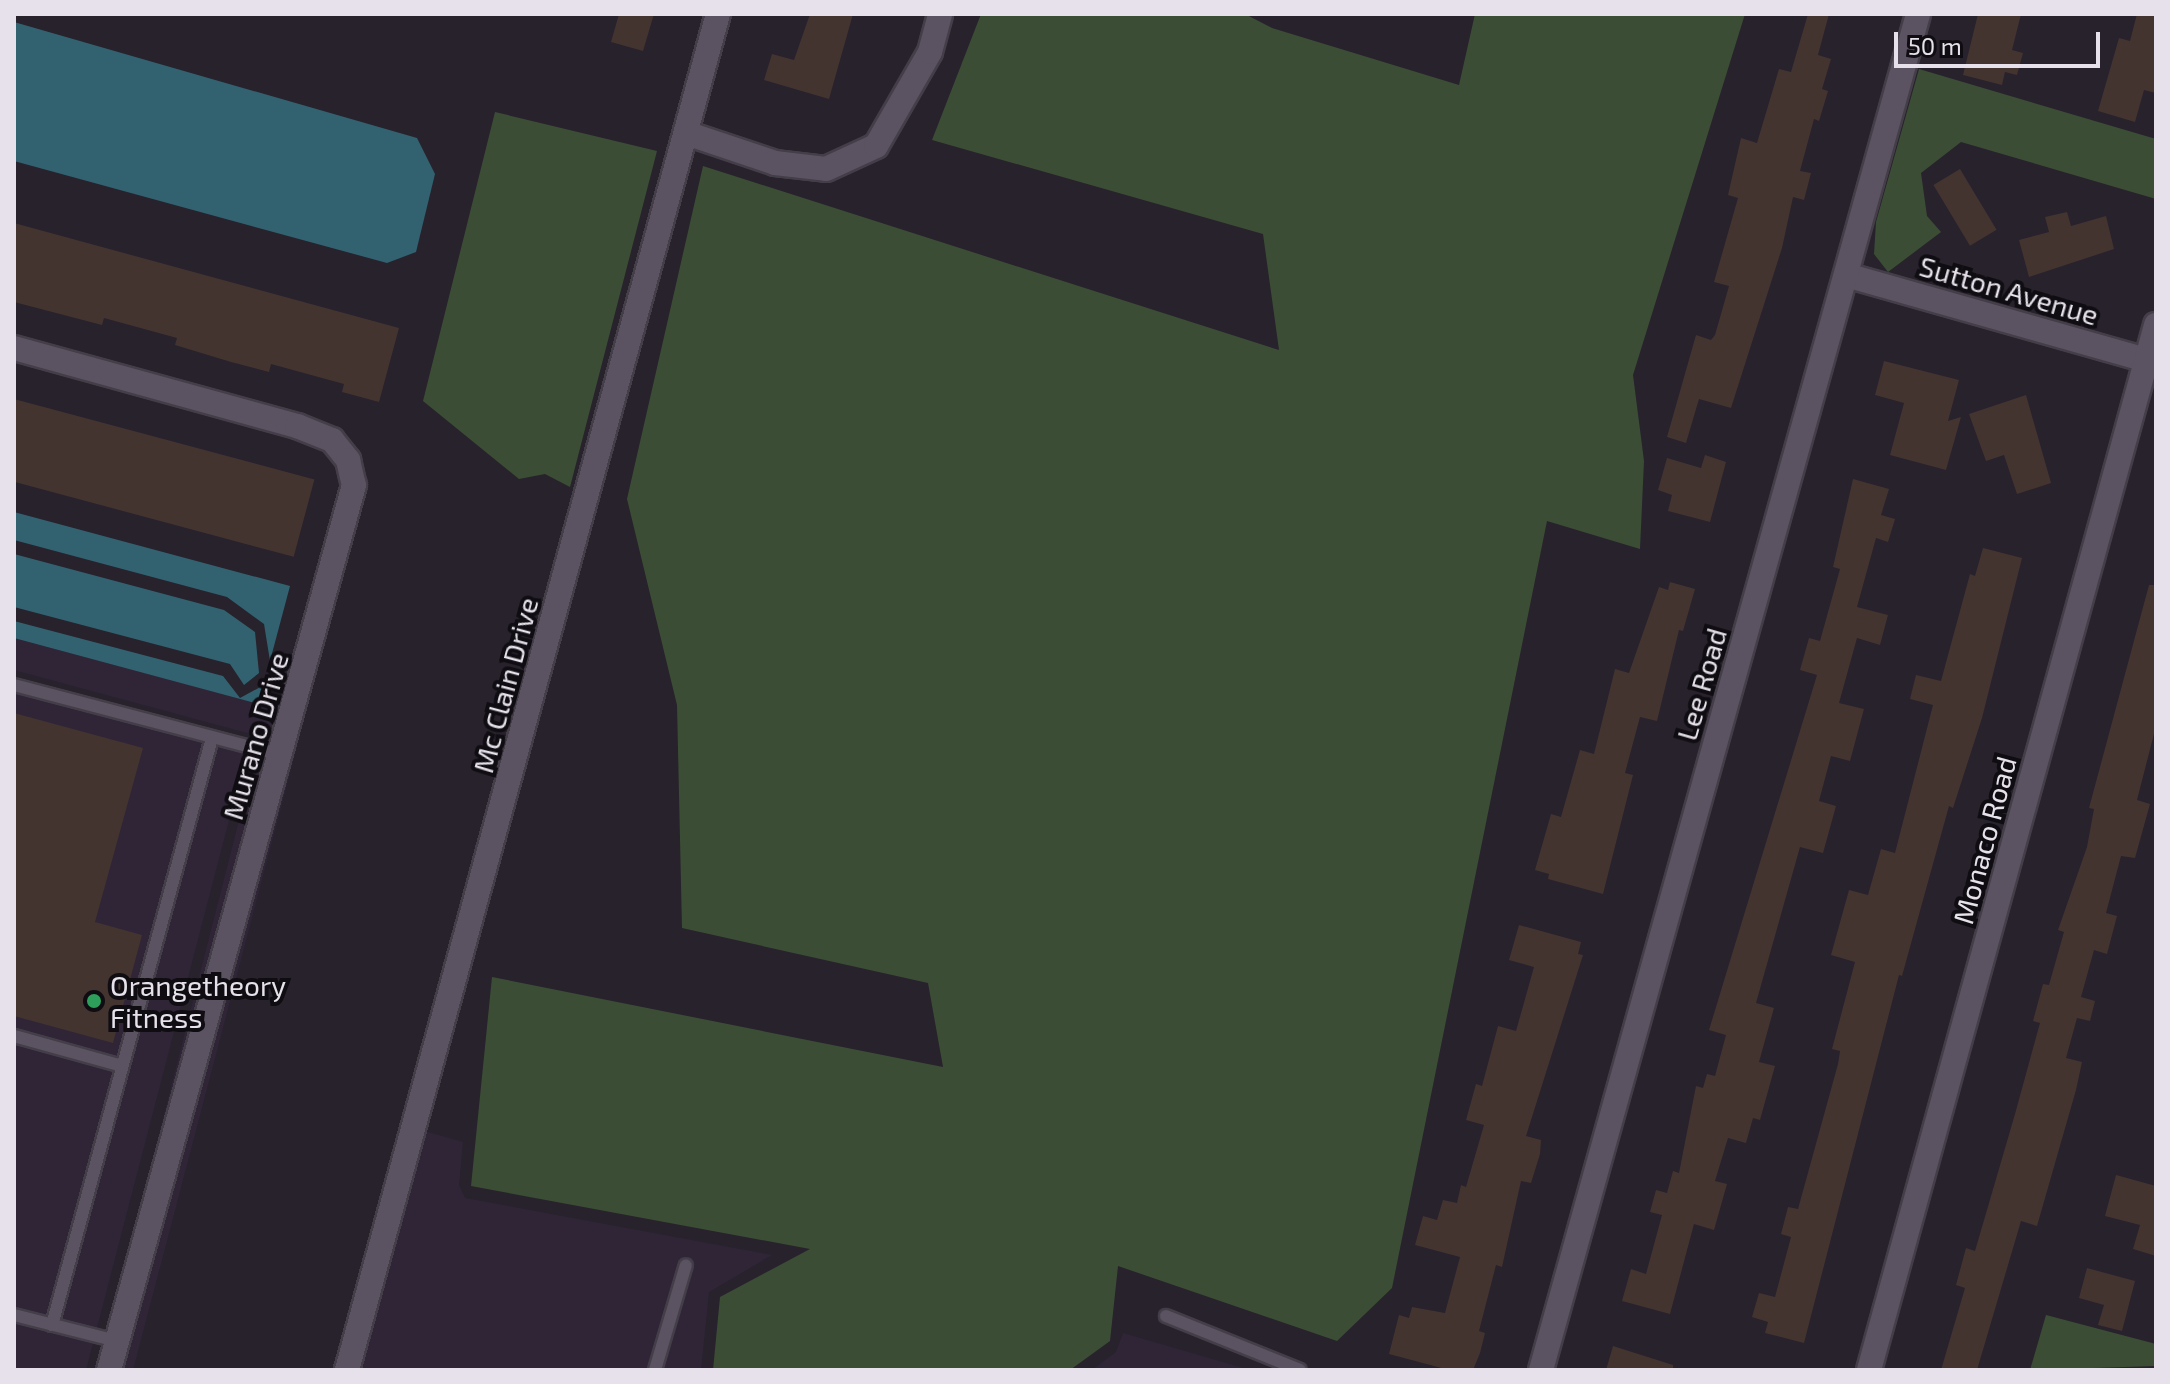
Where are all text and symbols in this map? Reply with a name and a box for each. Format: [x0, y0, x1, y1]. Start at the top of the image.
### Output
scale bar [1898, 16, 2104, 66]
text: 50 m [1908, 31, 1962, 60]
street label: Sutton Avenue [1915, 248, 2103, 332]
street label: Mc Clain Drive [465, 594, 545, 776]
street label: Lee Road [1669, 624, 1733, 744]
street label: Murano Drive [215, 649, 295, 823]
street label: Monaco Road [1945, 752, 2023, 928]
place label: Orangetheory Fitness [110, 968, 286, 1034]
marker: Orangetheory Fitness [85, 992, 103, 1010]

